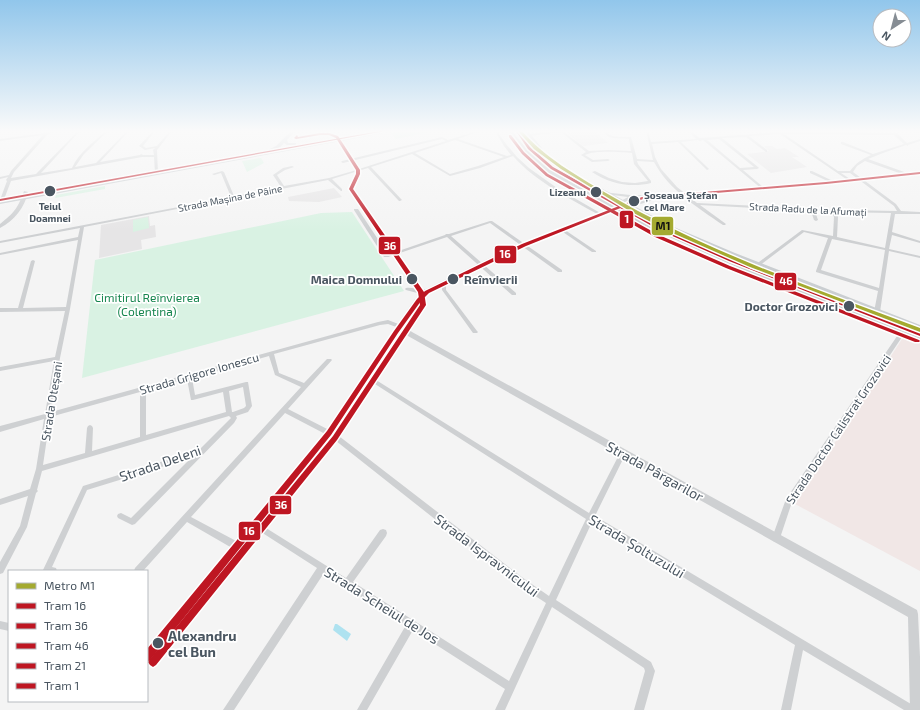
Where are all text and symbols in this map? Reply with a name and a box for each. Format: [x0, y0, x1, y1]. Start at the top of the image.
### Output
north arrow [872, 8, 912, 48]
text: N [879, 29, 893, 44]
street label: Strada Mașina de Pâine [177, 182, 283, 215]
marker: Teiul Doamnei [43, 184, 57, 198]
marker: Lizeanu [589, 185, 603, 199]
place label: Lizeanu [549, 186, 586, 198]
place label: Șoseaua Ștefan cel Mare [644, 189, 718, 213]
marker: Șoseaua Ștefan cel Mare [627, 194, 641, 208]
place label: Teiul Doamnei [29, 200, 71, 224]
street label: Strada Radu de la Afumați [749, 200, 867, 219]
line badge: 1 [619, 210, 634, 229]
text: 1 [625, 212, 629, 225]
line badge: M1 [651, 216, 674, 236]
text: M1 [656, 219, 670, 232]
line badge: 36 [378, 236, 401, 255]
text: 36 [384, 239, 397, 252]
line badge: 16 [494, 245, 517, 264]
text: 16 [499, 247, 511, 260]
place label: Maica Domnului [311, 272, 402, 286]
marker: Maica Domnului [405, 272, 419, 286]
marker: Reînvierii [446, 272, 460, 286]
place label: Reînvierii [464, 272, 518, 286]
line badge: 46 [774, 272, 797, 291]
text: 46 [779, 274, 793, 287]
park label: Cimitirul Reînvierea (Colentina) [94, 290, 200, 318]
place label: Doctor Grozovici [744, 299, 838, 313]
marker: Doctor Grozovici [842, 299, 856, 313]
street label: Strada Grigore Ionescu [138, 349, 260, 397]
street label: Strada Doctor Calistrat Grozovici [783, 352, 893, 506]
street label: Strada Oteșani [38, 360, 66, 442]
street label: Strada Pârgarilor [603, 437, 707, 505]
street label: Strada Deleni [117, 441, 203, 485]
line badge: 36 [269, 495, 292, 515]
text: 36 [275, 498, 288, 511]
street label: Strada Ispravnicului [431, 510, 543, 600]
street label: Strada Șoltuzului [585, 511, 688, 582]
line badge: 16 [238, 521, 261, 541]
text: 16 [243, 524, 255, 537]
street label: Strada Scheiul de Jos [321, 563, 443, 647]
legend [8, 570, 148, 702]
text: Metro M1 [44, 578, 95, 592]
text: Tram 16 [44, 598, 86, 612]
text: Tram 36 [44, 618, 88, 632]
place label: Alexandru cel Bun [168, 627, 237, 660]
marker: Alexandru cel Bun [151, 636, 165, 650]
text: Tram 46 [44, 638, 89, 652]
text: Tram 21 [44, 658, 86, 672]
text: Tram 1 [44, 678, 79, 692]

